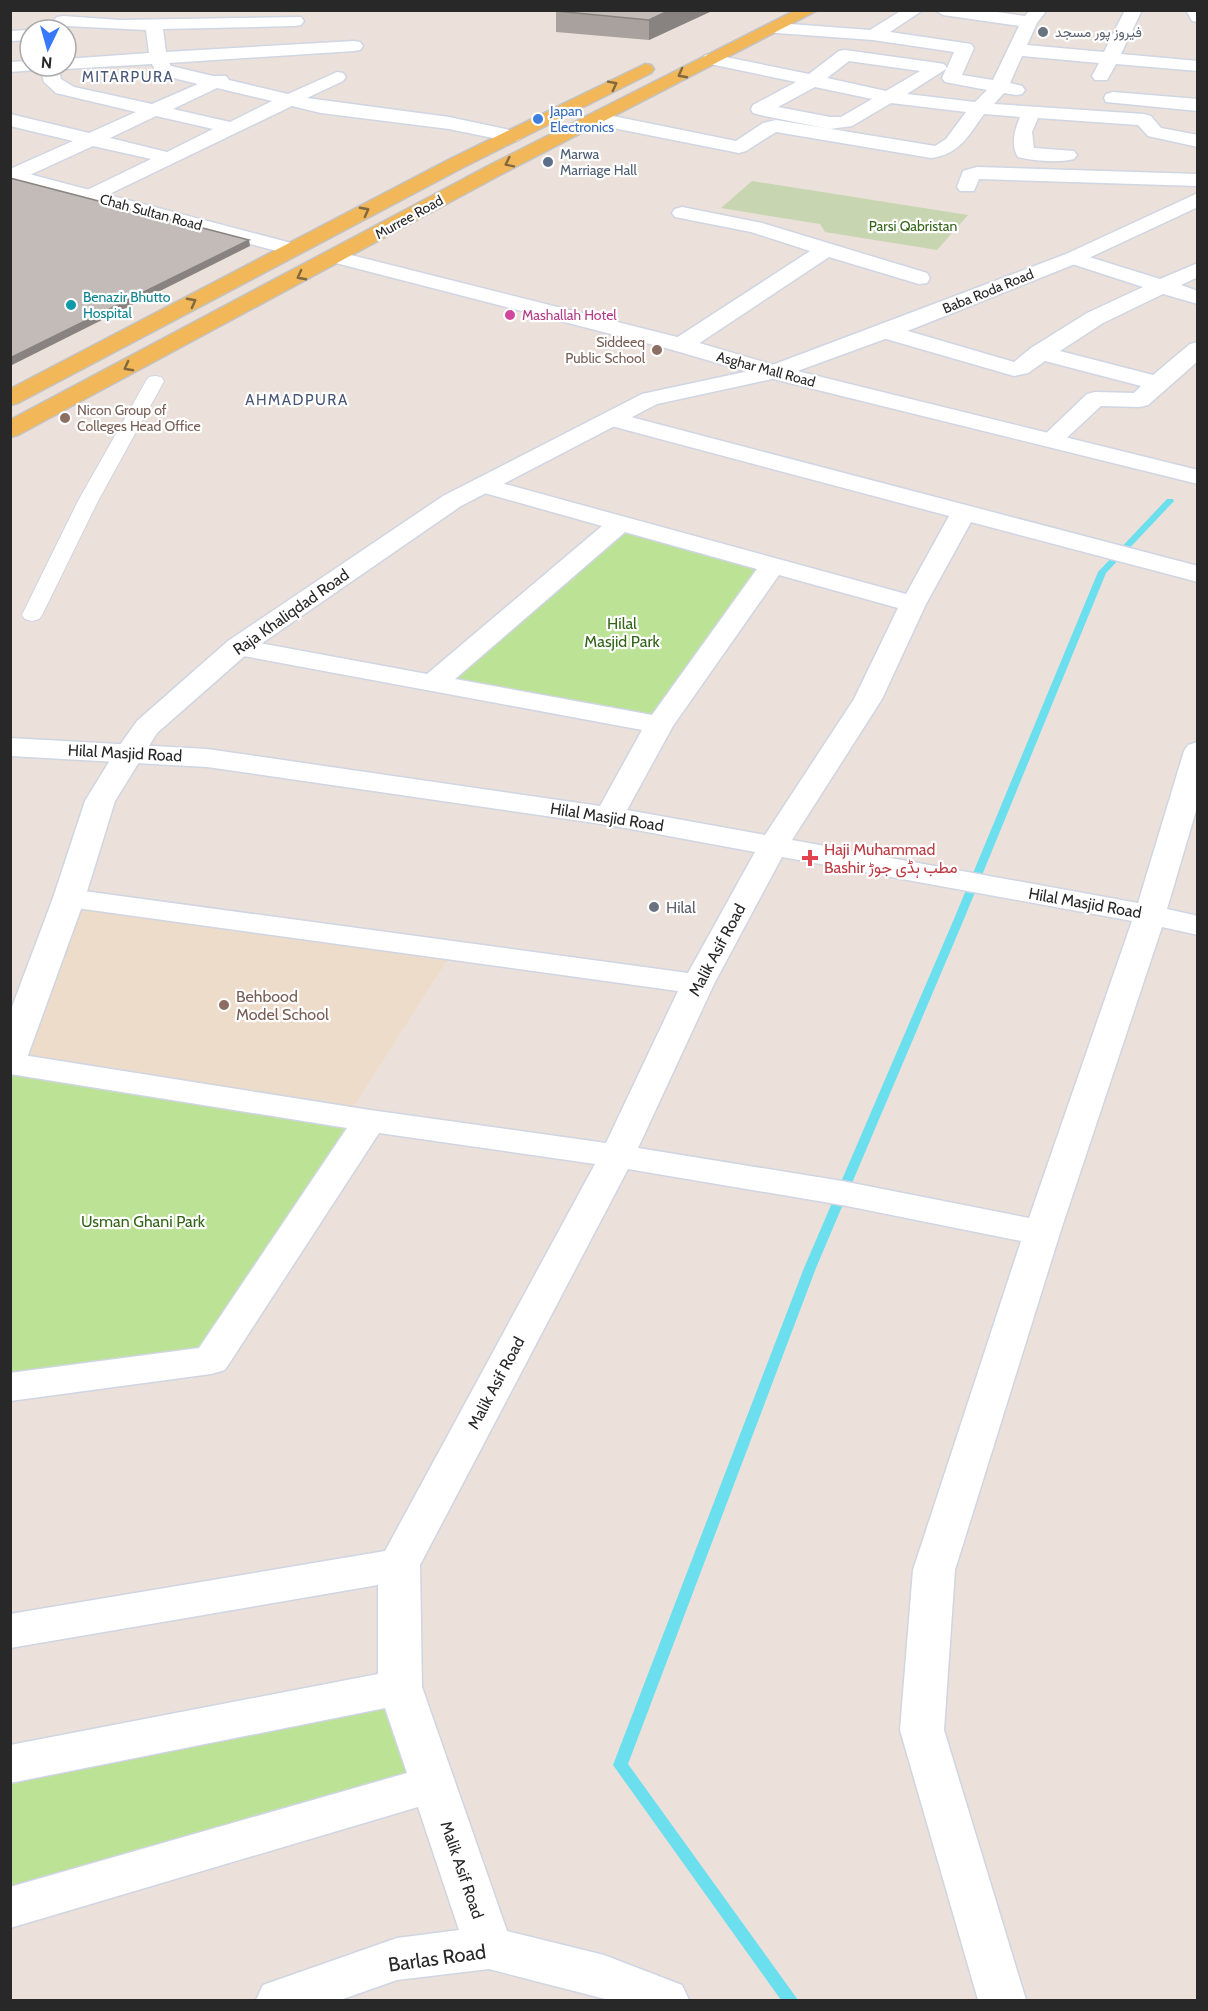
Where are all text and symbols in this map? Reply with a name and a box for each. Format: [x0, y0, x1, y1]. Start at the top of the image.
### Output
north arrow [18, 18, 78, 78]
place label: فیروز پور مسجد [1055, 23, 1142, 42]
marker: فیروز پور مسجد [1036, 25, 1050, 39]
text: N [40, 52, 53, 72]
one-way arrow [678, 67, 689, 78]
district label: MITARPURA [82, 68, 174, 86]
one-way arrow [607, 81, 618, 92]
place label: Japan Electronics [549, 102, 614, 136]
marker: Japan Electronics [531, 112, 545, 126]
place label: Marwa Marriage Hall [560, 145, 638, 179]
marker: Marwa Marriage Hall [541, 155, 555, 169]
one-way arrow [505, 156, 515, 167]
street label: Chah Sultan Road [98, 190, 204, 234]
street label: Murree Road [372, 191, 446, 243]
one-way arrow [358, 207, 369, 219]
park label: Parsi Qabristan [869, 217, 957, 235]
street label: Baba Roda Road [940, 265, 1036, 317]
one-way arrow [296, 269, 307, 280]
place label: Benazir Bhutto Hospital [83, 288, 171, 322]
marker: Benazir Bhutto Hospital [64, 298, 78, 312]
one-way arrow [186, 298, 196, 309]
place label: Mashallah Hotel [522, 306, 617, 324]
marker: Mashallah Hotel [503, 308, 517, 322]
place label: Siddeeq Public School [565, 333, 646, 367]
marker: Siddeeq Public School [650, 343, 664, 357]
street label: Asghar Mall Road [715, 347, 817, 391]
one-way arrow [124, 360, 135, 371]
district label: AHMADPURA [245, 391, 349, 409]
place label: Nicon Group of Colleges Head Office [77, 401, 201, 435]
marker: Nicon Group of Colleges Head Office [58, 411, 72, 425]
street label: Raja Khaliqdad Road [229, 565, 353, 659]
park label: Hilal Masjid Park [584, 614, 660, 651]
street label: Hilal Masjid Road [67, 741, 183, 765]
street label: Hilal Masjid Road [549, 799, 665, 835]
place label: Haji Muhammad Bashir مطب ہڈی جوڑ [824, 840, 958, 878]
marker: Haji Muhammad Bashir مطب ہڈی جوڑ [801, 849, 819, 867]
street label: Hilal Masjid Road [1027, 884, 1143, 922]
place label: Hilal [666, 898, 696, 917]
marker: Hilal [647, 900, 661, 914]
street label: Malik Asif Road [685, 901, 749, 999]
place label: Behbood Model School [236, 987, 329, 1024]
marker: Behbood Model School [217, 998, 231, 1012]
park label: Usman Ghani Park [81, 1212, 206, 1231]
street label: Malik Asif Road [464, 1334, 528, 1432]
street label: Malik Asif Road [436, 1819, 488, 1921]
street label: Barlas Road [387, 1939, 487, 1977]

